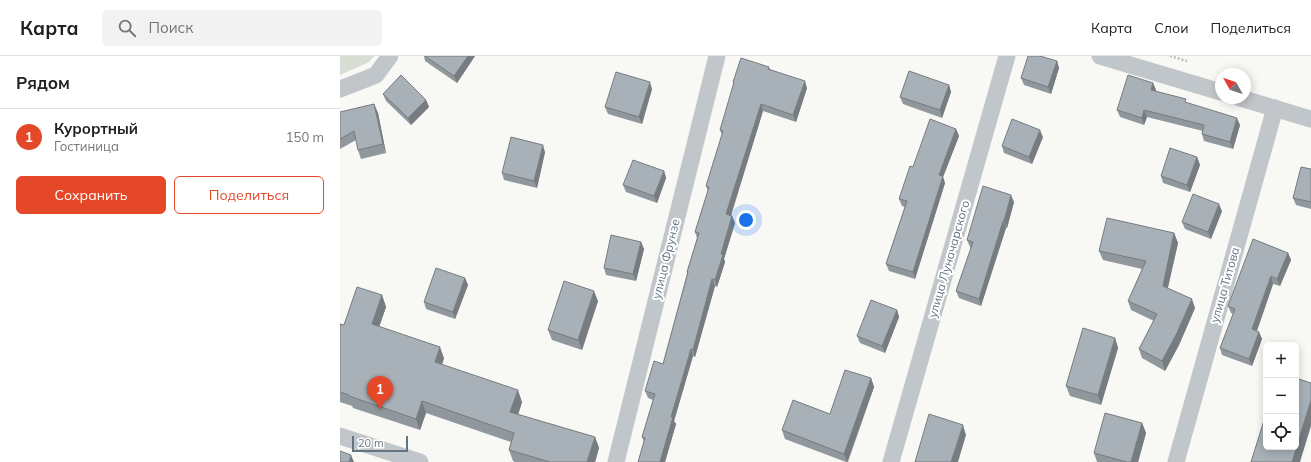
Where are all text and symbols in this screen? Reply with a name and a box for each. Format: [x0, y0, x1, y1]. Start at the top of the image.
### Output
search box [102, 10, 382, 46]
text: Карта [20, 16, 78, 40]
icon: search [116, 17, 138, 39]
text: Поиск [148, 18, 193, 37]
text: Карта [1091, 19, 1132, 37]
text: Слои [1154, 19, 1189, 37]
text: Поделиться [1211, 19, 1291, 37]
north arrow [1215, 68, 1251, 104]
text: Рядом [16, 72, 70, 93]
text: Курортный [54, 119, 138, 138]
text: 1 [25, 129, 33, 145]
text: 150 m [286, 129, 324, 145]
text: Гостиница [54, 138, 119, 154]
button: Сохранить [16, 176, 166, 214]
button: Поделиться [174, 176, 324, 214]
street label: улица Луначарского [925, 198, 972, 319]
your location [736, 210, 756, 230]
street label: улица Фрунзе [648, 217, 683, 301]
street label: улица Титова [1207, 245, 1242, 324]
map controls [1263, 342, 1299, 450]
button: + [1263, 342, 1299, 378]
pin: 1 [367, 376, 393, 409]
button: − [1263, 378, 1299, 414]
button: locate [1263, 414, 1299, 450]
scale bar [352, 434, 408, 453]
text: 20 m [358, 436, 384, 450]

